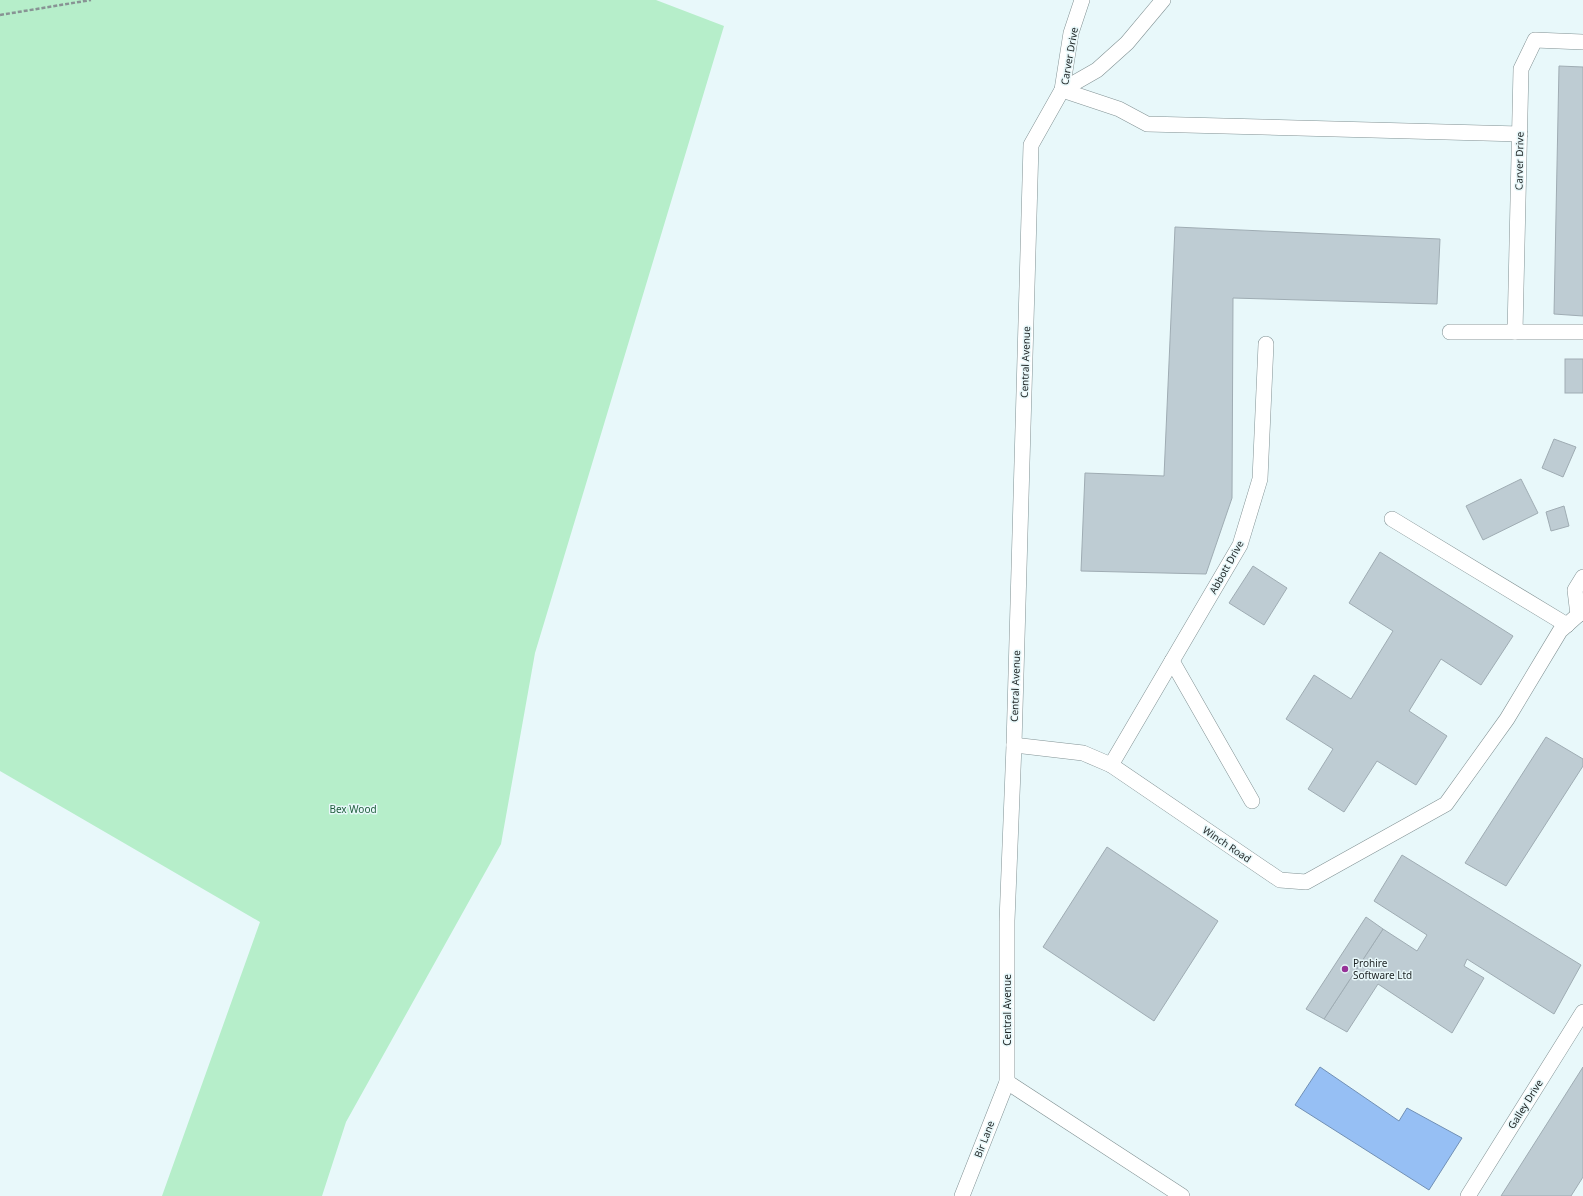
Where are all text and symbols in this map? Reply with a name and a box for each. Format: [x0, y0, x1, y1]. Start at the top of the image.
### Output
street label: Carver Drive [1057, 26, 1081, 86]
street label: Carver Drive [1511, 131, 1527, 190]
street label: Central Avenue [1017, 326, 1033, 398]
street label: Abbott Drive [1206, 537, 1247, 596]
street label: Central Avenue [1007, 650, 1023, 722]
park label: Bex Wood [329, 802, 377, 816]
street label: Winch Road [1200, 823, 1254, 865]
place label: Prohire Software Ltd [1353, 956, 1412, 982]
marker: Prohire Software Ltd [1340, 964, 1350, 974]
street label: Central Avenue [1000, 974, 1014, 1046]
street label: Galley Drive [1504, 1076, 1546, 1131]
street label: Bir Lane [971, 1118, 998, 1159]

